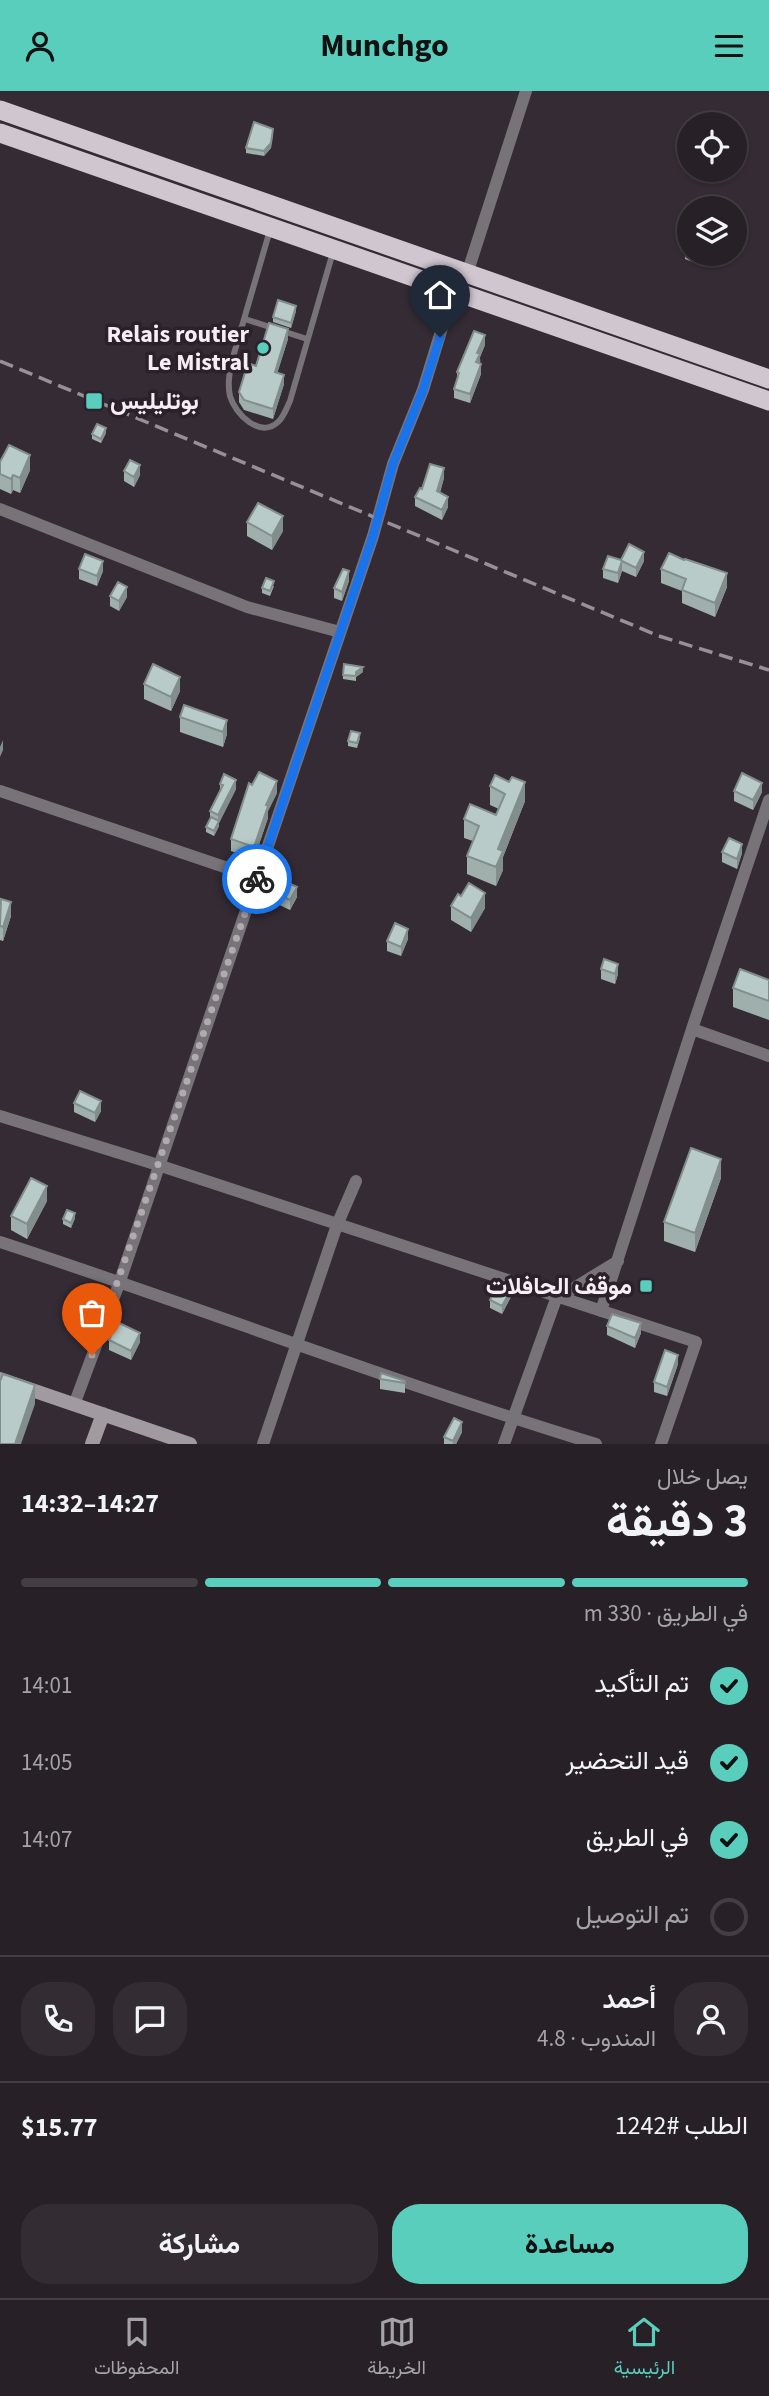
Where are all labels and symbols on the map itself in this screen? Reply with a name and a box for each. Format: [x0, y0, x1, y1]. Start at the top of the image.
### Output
pin [410, 265, 470, 337]
place label: Relais routier Le Mistral [106, 317, 249, 380]
marker: Relais routier Le Mistral [255, 340, 271, 356]
place label: بوتليليس [110, 384, 199, 419]
marker: بوتليليس [84, 391, 104, 411]
courier [222, 844, 292, 914]
place label: موقف الحافلات [486, 1269, 632, 1304]
marker: موقف الحافلات [638, 1278, 654, 1294]
pin [62, 1283, 122, 1355]

